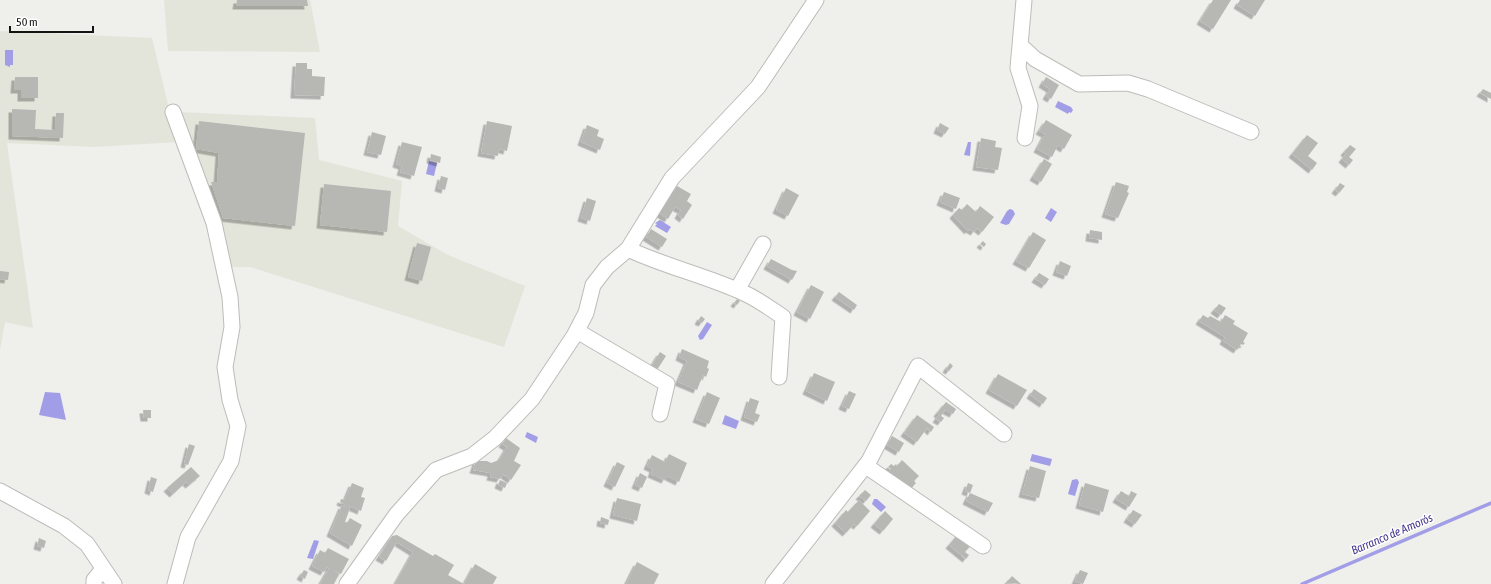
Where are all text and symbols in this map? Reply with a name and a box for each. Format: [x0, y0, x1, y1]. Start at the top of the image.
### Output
scale bar [10, 8, 93, 34]
text: 50 m [16, 15, 38, 29]
water label: Barranco de Amorós [1349, 511, 1435, 557]

